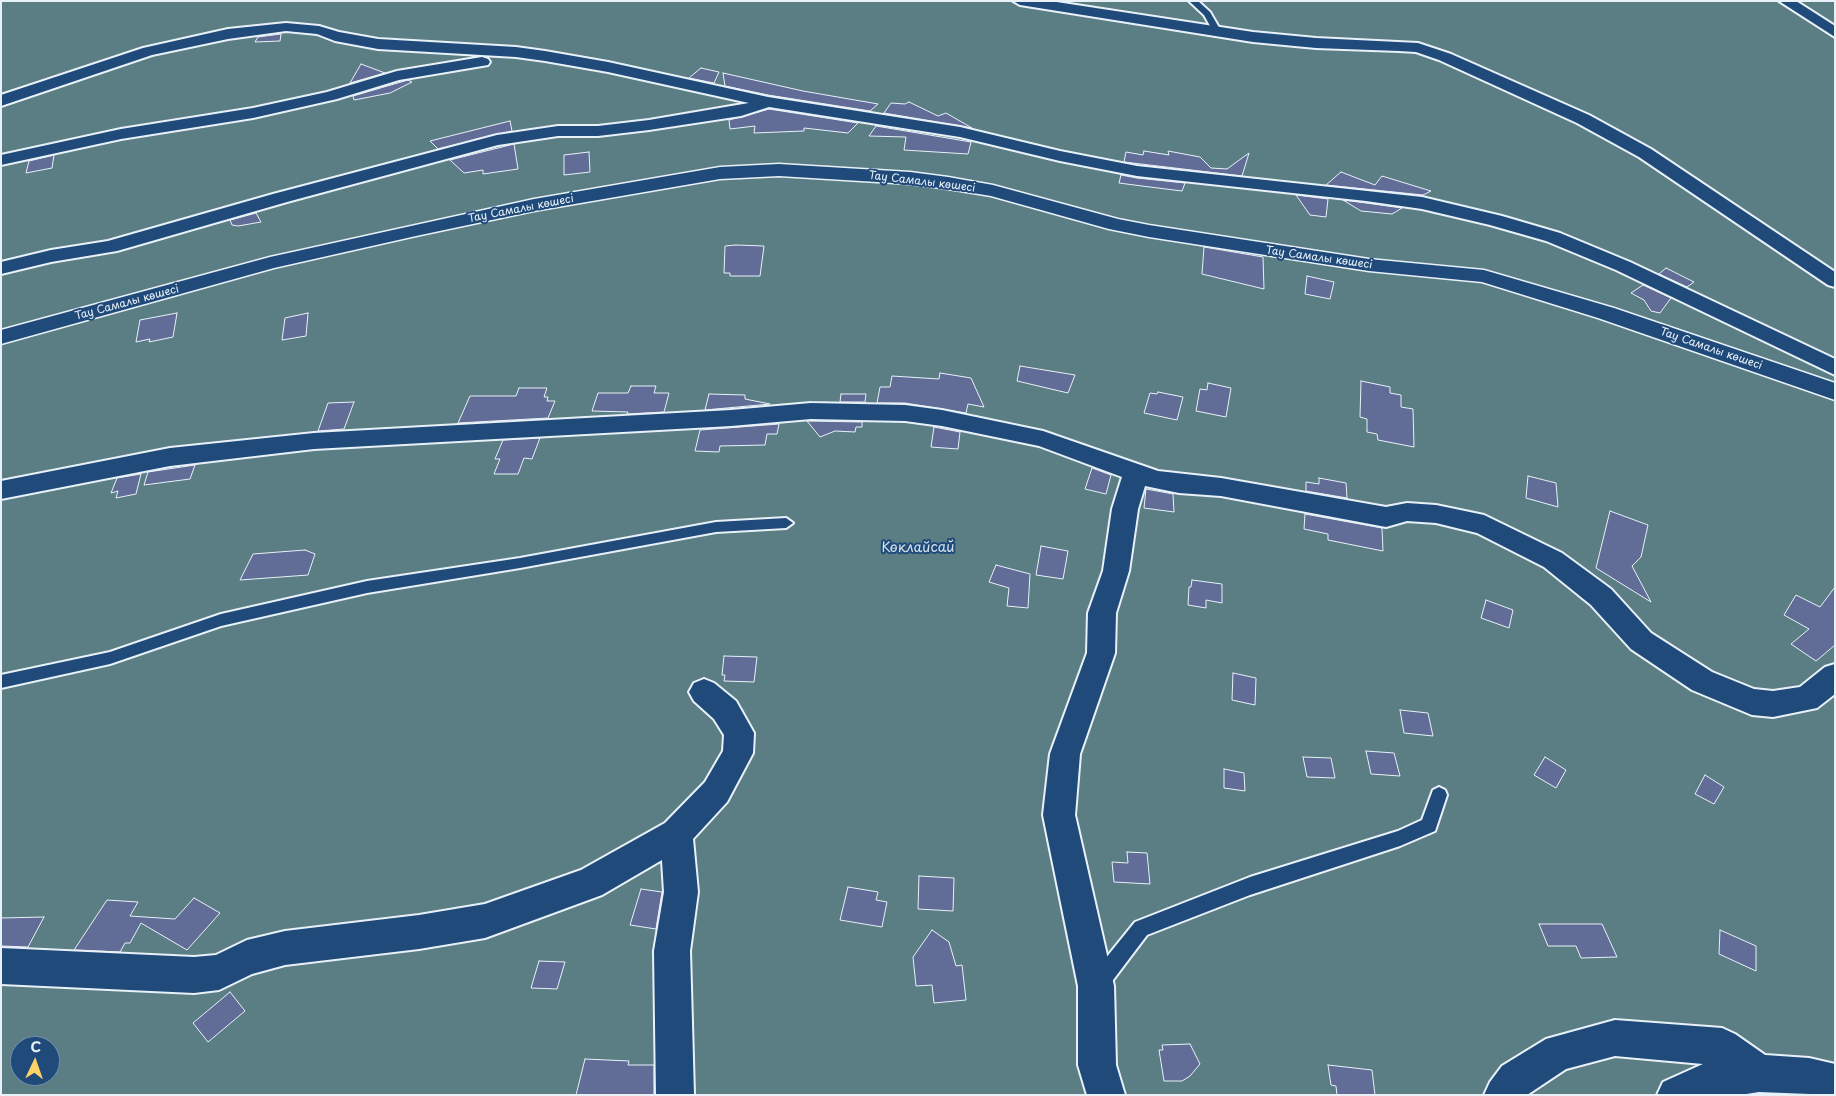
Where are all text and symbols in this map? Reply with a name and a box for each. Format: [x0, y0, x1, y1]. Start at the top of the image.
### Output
street label: Тау Самалы көшесі [868, 169, 976, 195]
street label: Тау Самалы көшесі [467, 192, 575, 226]
street label: Тау Самалы көшесі [1265, 244, 1373, 272]
street label: Тау Самалы көшесі [73, 283, 181, 323]
street label: Тау Самалы көшесі [1658, 325, 1764, 373]
park label: Көклайсай [881, 540, 955, 556]
north arrow [10, 1036, 60, 1086]
text: С [30, 1036, 42, 1057]

